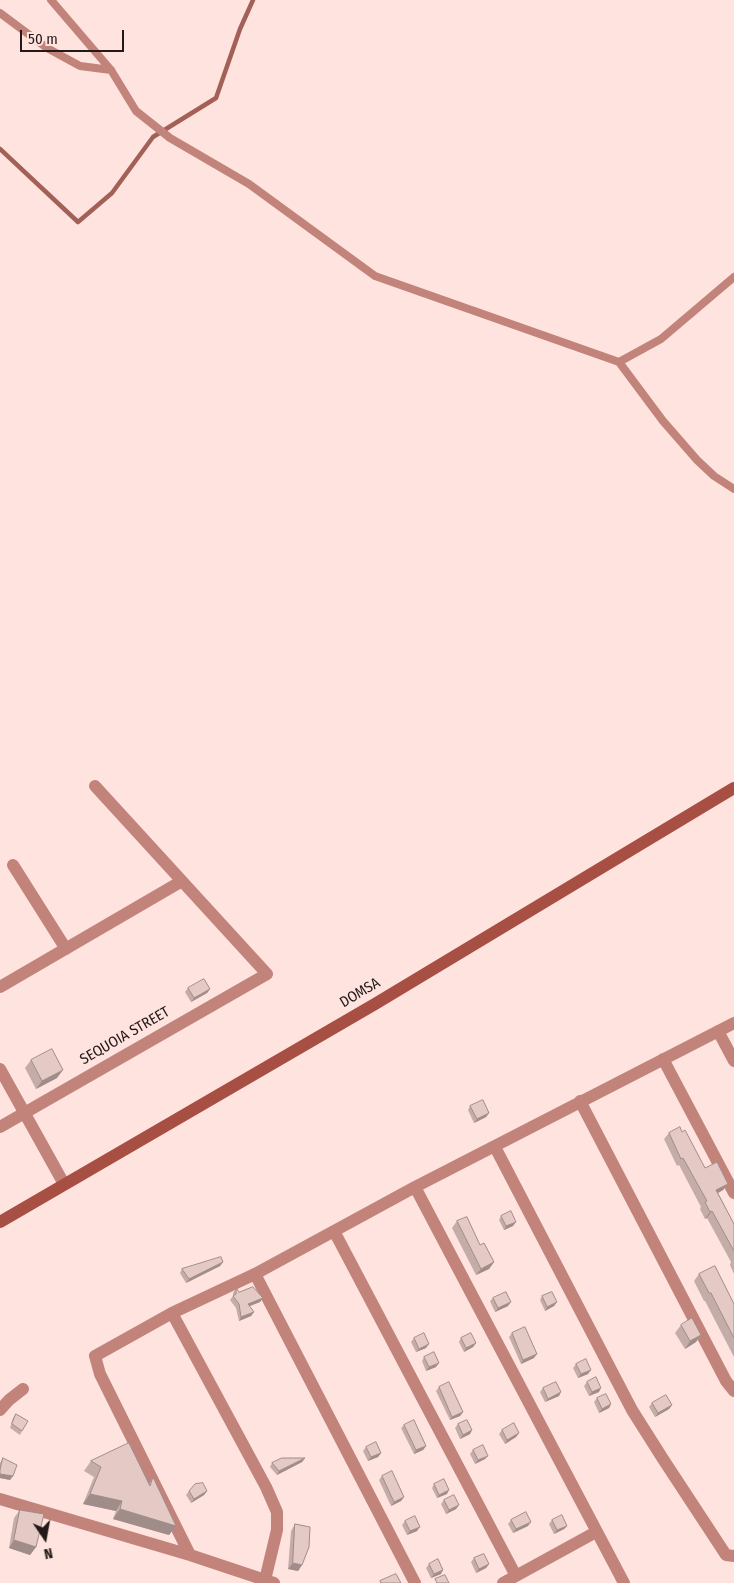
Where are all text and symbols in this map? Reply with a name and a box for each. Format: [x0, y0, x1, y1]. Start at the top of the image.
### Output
scale bar [22, 20, 126, 52]
text: 50 m [28, 30, 58, 48]
street label: DOMSA [337, 974, 383, 1012]
street label: SEQUOIA STREET [77, 1003, 173, 1069]
north arrow [20, 1513, 70, 1563]
text: N [42, 1544, 54, 1562]

